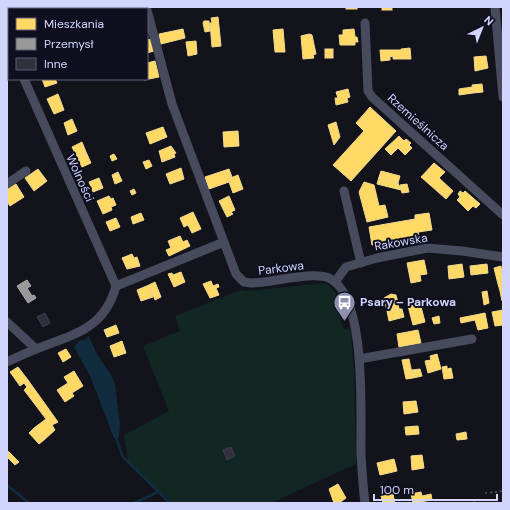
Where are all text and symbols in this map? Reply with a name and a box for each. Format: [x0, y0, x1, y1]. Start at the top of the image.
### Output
legend [8, 8, 148, 80]
north arrow [462, 8, 502, 48]
text: N [481, 13, 497, 29]
text: Mieszkania [44, 16, 104, 32]
text: Przemysł [44, 36, 94, 52]
text: Inne [44, 56, 68, 72]
street label: Rzemieślnicza [384, 90, 452, 154]
street label: Wolności [62, 152, 98, 204]
street label: Rakowska [373, 229, 429, 255]
street label: Parkowa [257, 257, 305, 279]
bus stop icon: Psary – Parkowa [331, 289, 357, 322]
place label: Psary – Parkowa [360, 294, 456, 310]
scale bar [374, 476, 497, 502]
text: 100 m [380, 482, 414, 498]

